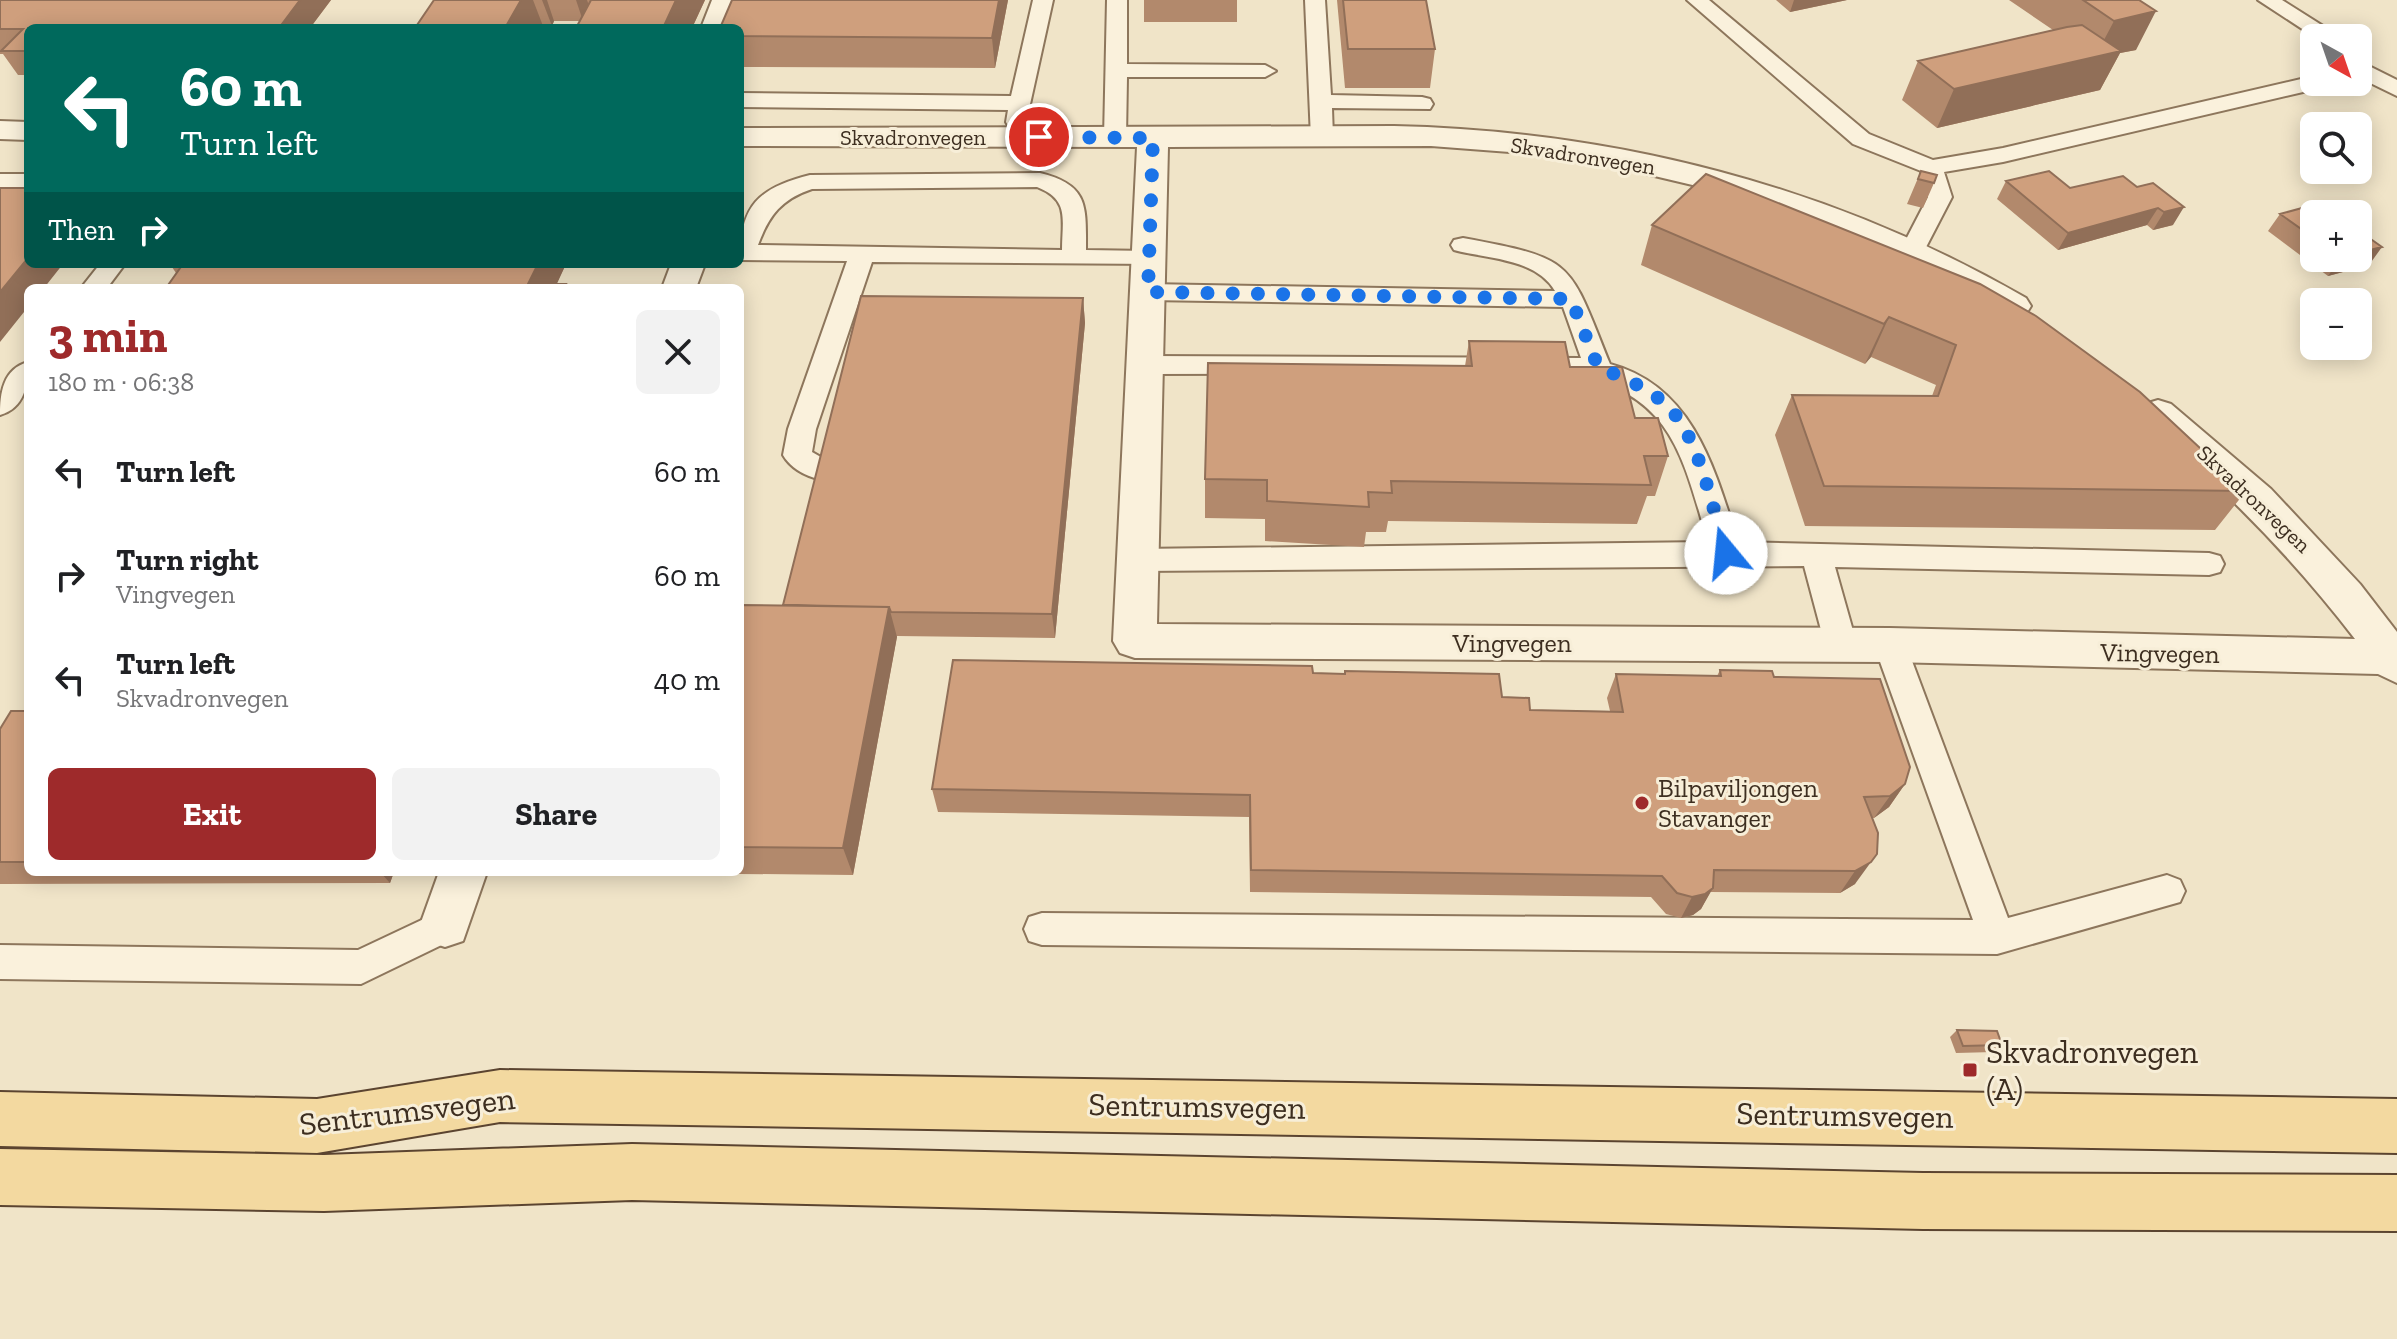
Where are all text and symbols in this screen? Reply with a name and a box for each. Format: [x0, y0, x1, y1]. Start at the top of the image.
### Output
north arrow [2300, 24, 2372, 96]
map controls [2300, 24, 2372, 360]
text: 60 m [180, 53, 302, 120]
icon: left [48, 56, 152, 160]
pin [1005, 103, 1073, 171]
button: search [2300, 112, 2372, 184]
icon: arrive [1017, 115, 1061, 159]
text: Turn left [180, 121, 318, 164]
street label: Skvadronvegen [840, 124, 986, 151]
street label: Skvadronvegen [1509, 131, 1658, 181]
button: + [2300, 200, 2372, 272]
icon: right [131, 208, 175, 252]
text: Then [48, 212, 115, 248]
button: − [2300, 288, 2372, 360]
text: 3 min [48, 307, 167, 364]
button: close [636, 310, 720, 394]
text: 180 m · 06:38 [48, 366, 194, 398]
street label: Skvadronvegen [2191, 439, 2317, 559]
icon: left [48, 450, 92, 494]
text: Turn left [116, 454, 235, 490]
text: 60 m [654, 454, 720, 490]
position arrow [1684, 511, 1768, 595]
text: Turn right [116, 542, 258, 578]
icon: right [48, 554, 92, 598]
text: 60 m [654, 558, 720, 594]
text: Vingvegen [116, 578, 235, 610]
street label: Vingvegen [1451, 627, 1572, 659]
street label: Vingvegen [2099, 636, 2220, 670]
text: Turn left [116, 646, 235, 682]
icon: left [48, 658, 92, 702]
text: 40 m [654, 662, 720, 698]
text: Skvadronvegen [116, 682, 288, 714]
button: Exit [48, 768, 376, 860]
button: Share [392, 768, 720, 860]
place label: Bilpaviljongen Stavanger [1658, 772, 1818, 834]
marker: Bilpaviljongen Stavanger [1633, 794, 1651, 812]
place label: Skvadronvegen (A) [1986, 1033, 2199, 1108]
marker: Skvadronvegen (A) [1961, 1061, 1979, 1079]
street label: Sentrumsvegen [297, 1079, 518, 1143]
street label: Sentrumsvegen [1088, 1085, 1306, 1127]
street label: Sentrumsvegen [1736, 1094, 1954, 1136]

